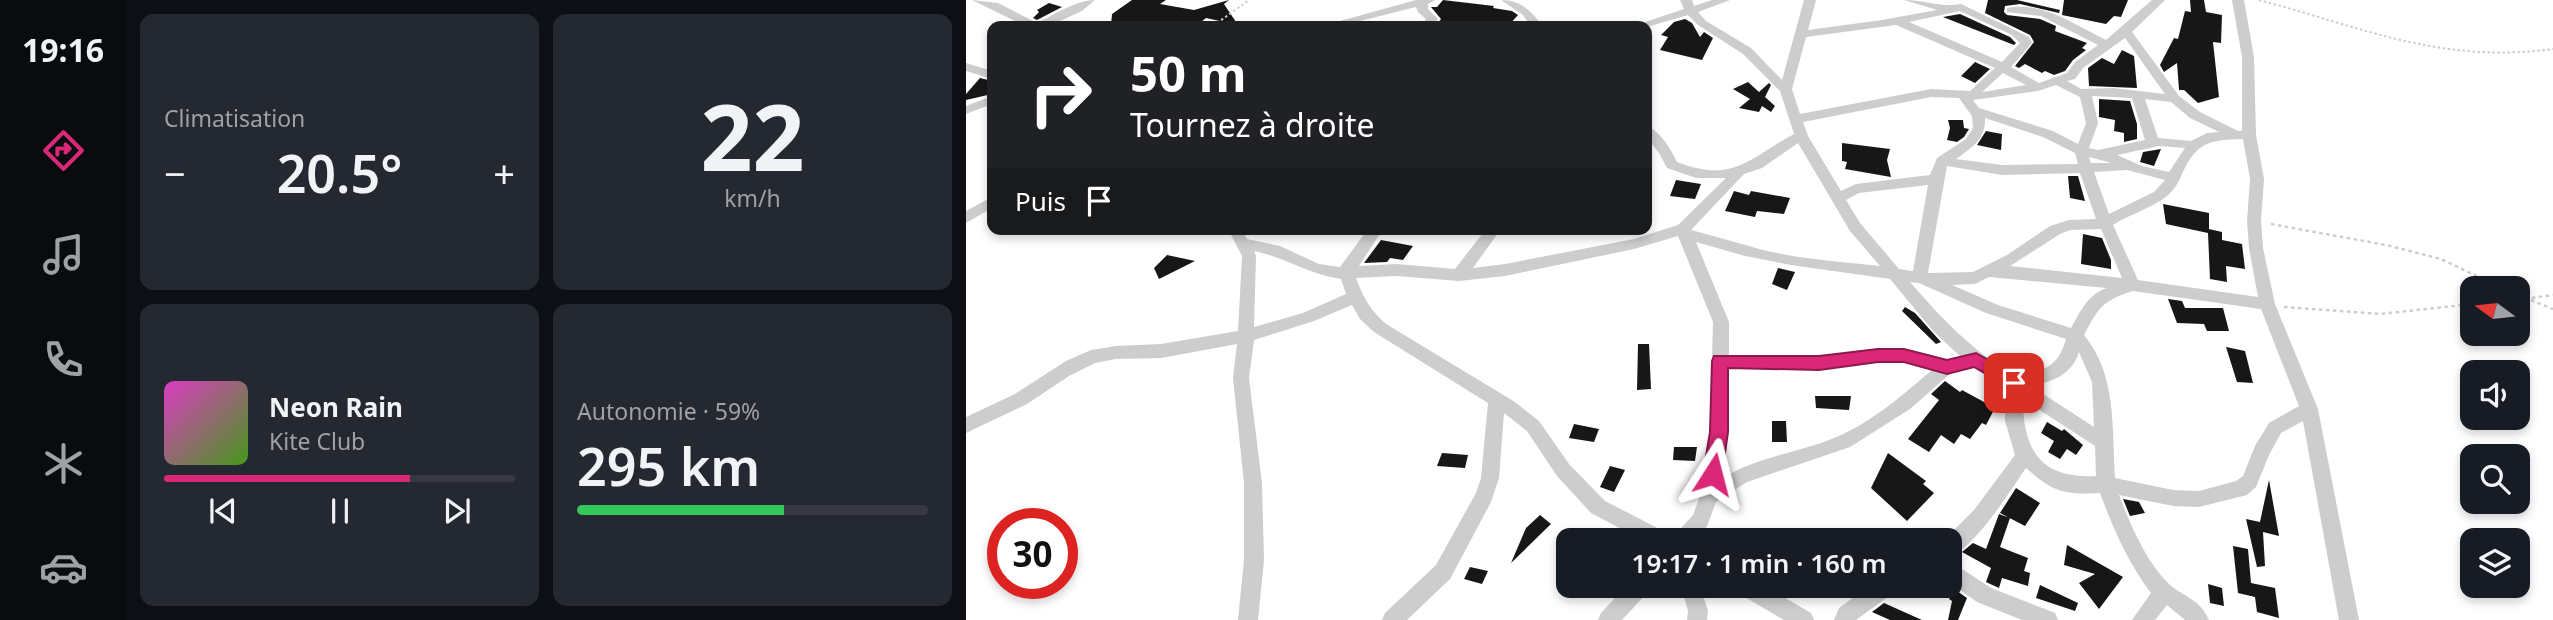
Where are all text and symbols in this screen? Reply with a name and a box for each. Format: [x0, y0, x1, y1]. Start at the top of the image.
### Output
text: 19:16 [22, 28, 104, 71]
text: 50 m [1130, 40, 1247, 106]
icon: right [1015, 49, 1106, 140]
text: 22 [700, 74, 805, 198]
text: Climatisation [164, 102, 305, 134]
text: Tournez à droite [1130, 103, 1375, 146]
icon: directions [39, 126, 88, 175]
text: 20.5° [277, 137, 402, 208]
text: − [164, 147, 186, 199]
text: + [493, 147, 515, 199]
text: km/h [724, 182, 781, 214]
icon: arrive [1080, 182, 1118, 220]
text: Puis [1015, 183, 1066, 219]
icon: music [39, 230, 88, 279]
north arrow [2460, 276, 2530, 346]
map controls [2460, 276, 2530, 598]
icon: phone [39, 335, 88, 384]
pin [1984, 353, 2044, 413]
button: sound [2460, 360, 2530, 430]
icon: arrive [1995, 364, 2033, 402]
text: Neon Rain [269, 389, 403, 425]
text: Autonomie · 59% [577, 395, 760, 427]
text: Kite Club [269, 425, 365, 457]
text: 295 km [577, 430, 760, 501]
position arrow [1676, 437, 1750, 511]
icon: climate [39, 439, 88, 488]
button: search [2460, 444, 2530, 514]
icon: previous [204, 492, 242, 530]
icon: pause [321, 492, 359, 530]
icon: next [438, 492, 476, 530]
speed limit sign: 30 [987, 508, 1078, 599]
button: layers [2460, 528, 2530, 598]
icon: car [39, 543, 88, 592]
text: 19:17 · 1 min · 160 m [1632, 545, 1886, 581]

